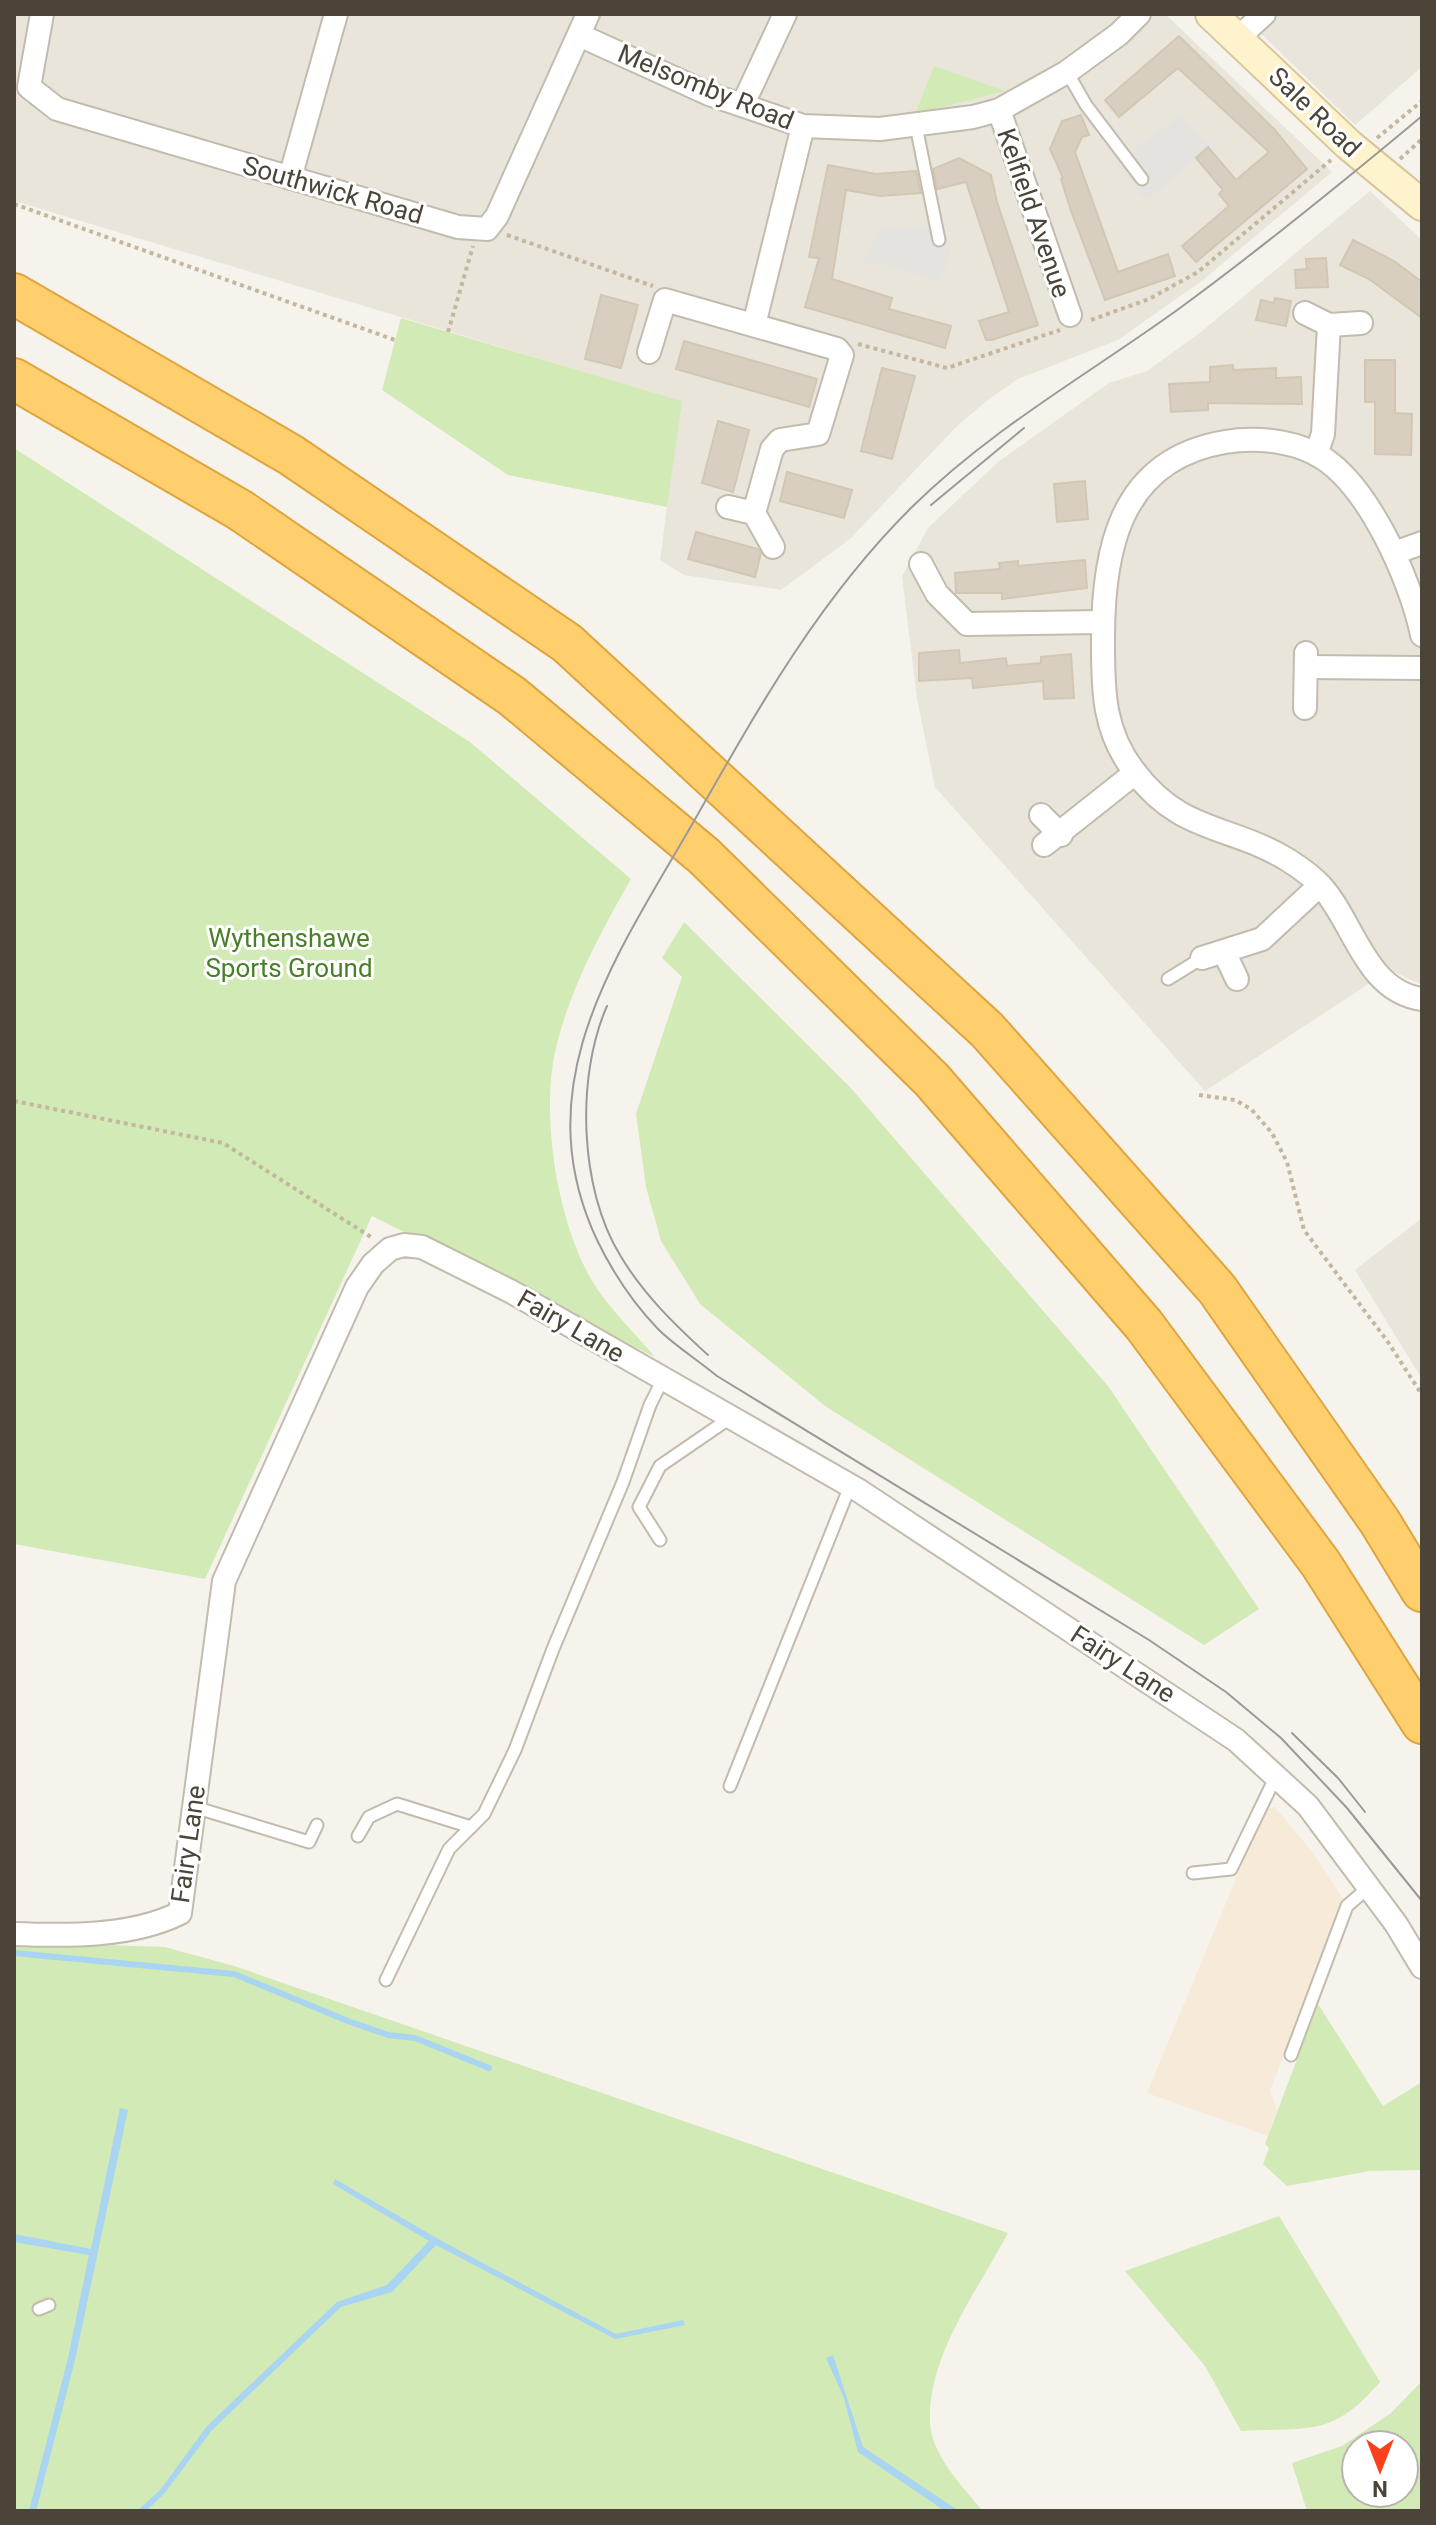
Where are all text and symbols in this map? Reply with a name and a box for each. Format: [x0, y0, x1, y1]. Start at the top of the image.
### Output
street label: Melsomby Road [614, 38, 798, 136]
street label: Sale Road [1263, 61, 1367, 163]
street label: Kelfield Avenue [991, 125, 1077, 301]
street label: Southwick Road [239, 150, 427, 230]
park label: Wythenshawe Sports Ground [205, 923, 373, 983]
street label: Fairy Lane [512, 1283, 630, 1369]
street label: Fairy Lane [1065, 1619, 1181, 1709]
street label: Fairy Lane [165, 1783, 211, 1905]
north arrow [1340, 2429, 1420, 2509]
text: N [1372, 2476, 1388, 2501]

